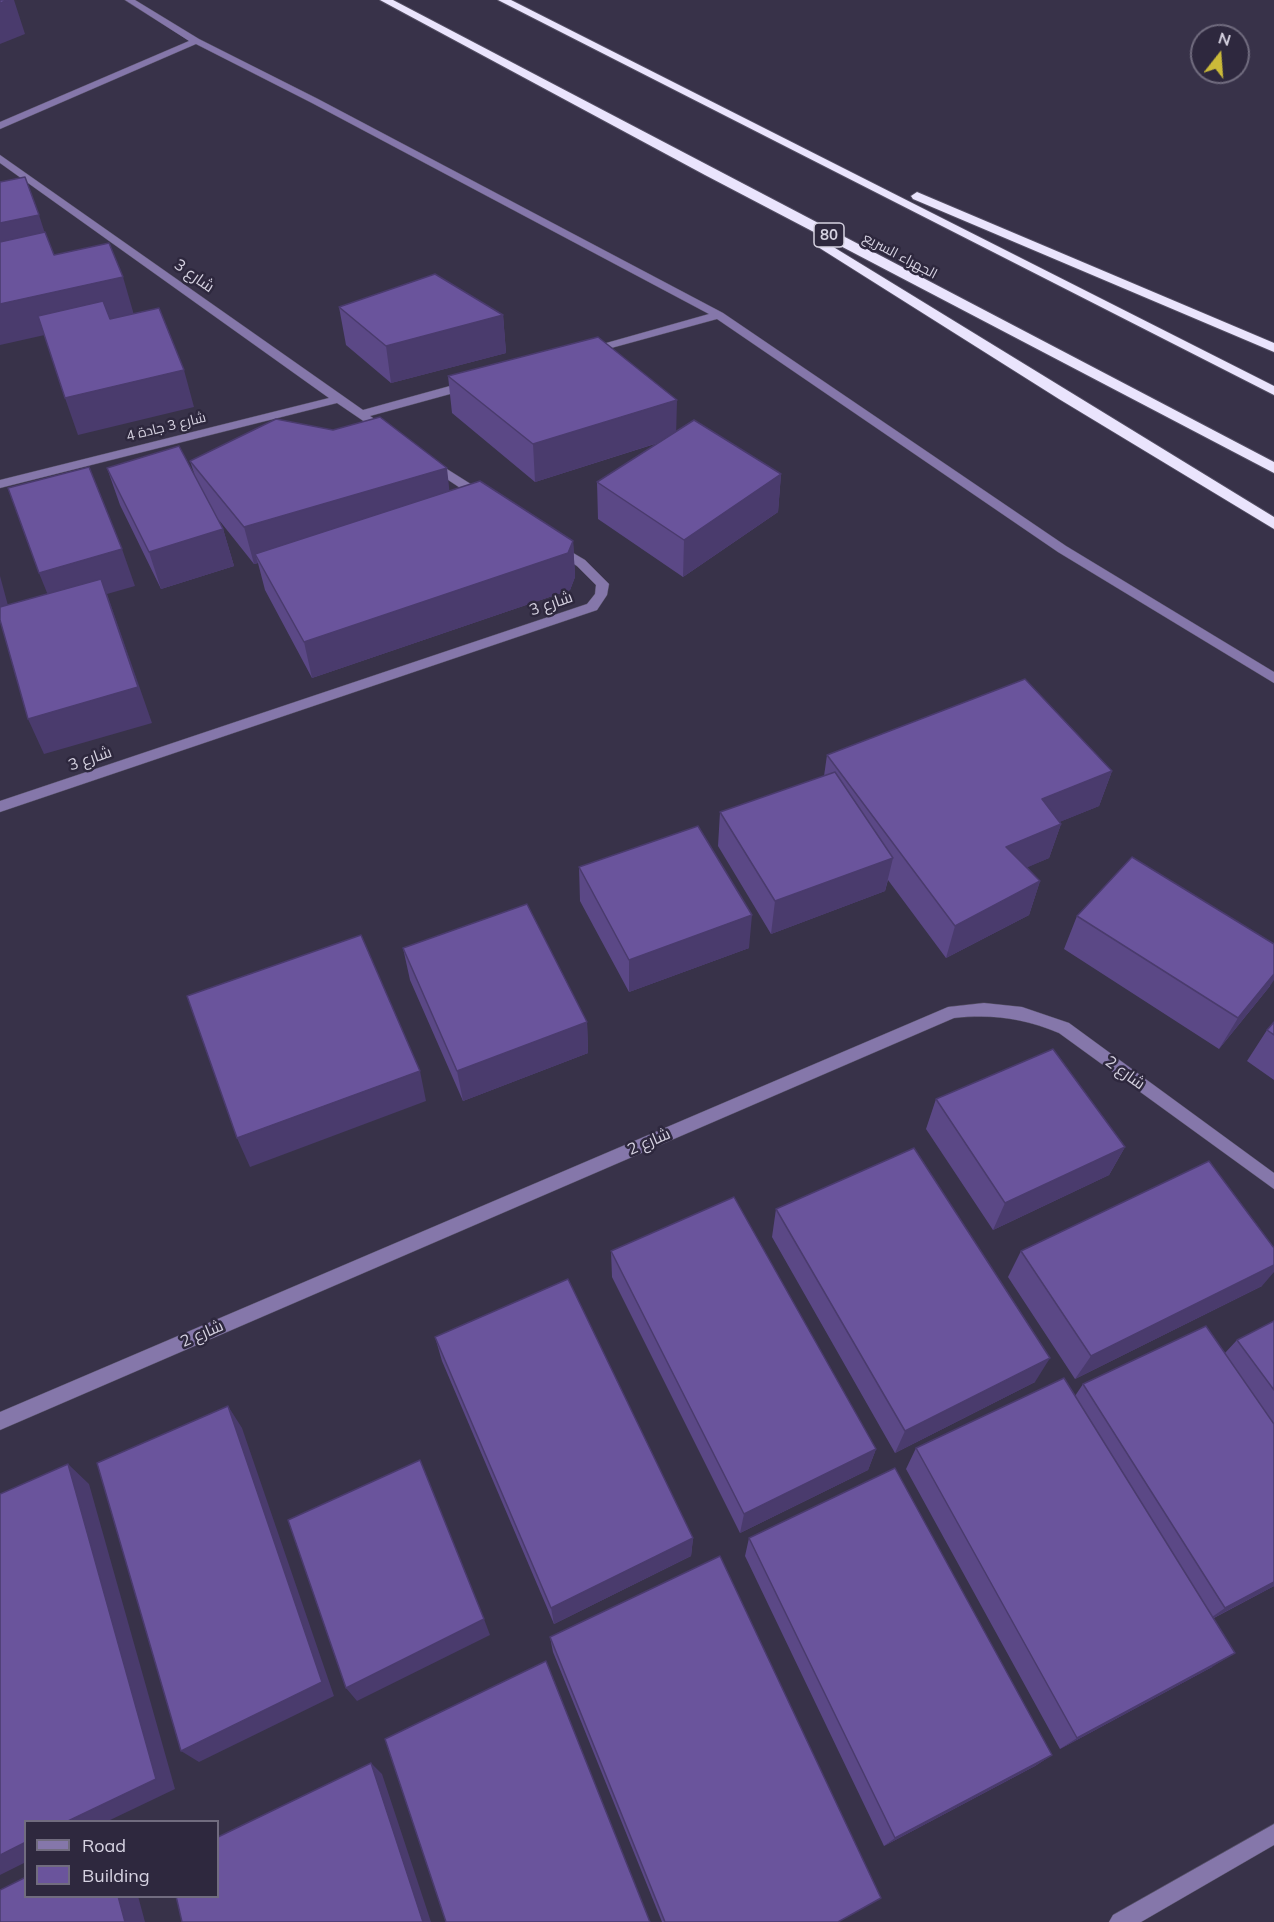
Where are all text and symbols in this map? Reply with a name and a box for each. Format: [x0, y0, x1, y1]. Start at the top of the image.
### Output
north arrow [1190, 24, 1250, 84]
text: N [1216, 27, 1233, 50]
road number: 80 [814, 223, 844, 247]
street label: الجهراء السريع [860, 229, 940, 283]
street label: شارع 3 [170, 255, 218, 297]
street label: شارع 3 جادة 4 [124, 409, 208, 445]
street label: شارع 3 [527, 588, 575, 620]
street label: شارع 3 [66, 743, 114, 775]
street label: شارع 2 [1101, 1052, 1149, 1094]
street label: شارع 2 [625, 1124, 673, 1160]
street label: شارع 2 [178, 1316, 226, 1352]
legend [24, 1820, 219, 1898]
text: Road [82, 1834, 126, 1857]
text: Building [82, 1864, 150, 1887]

